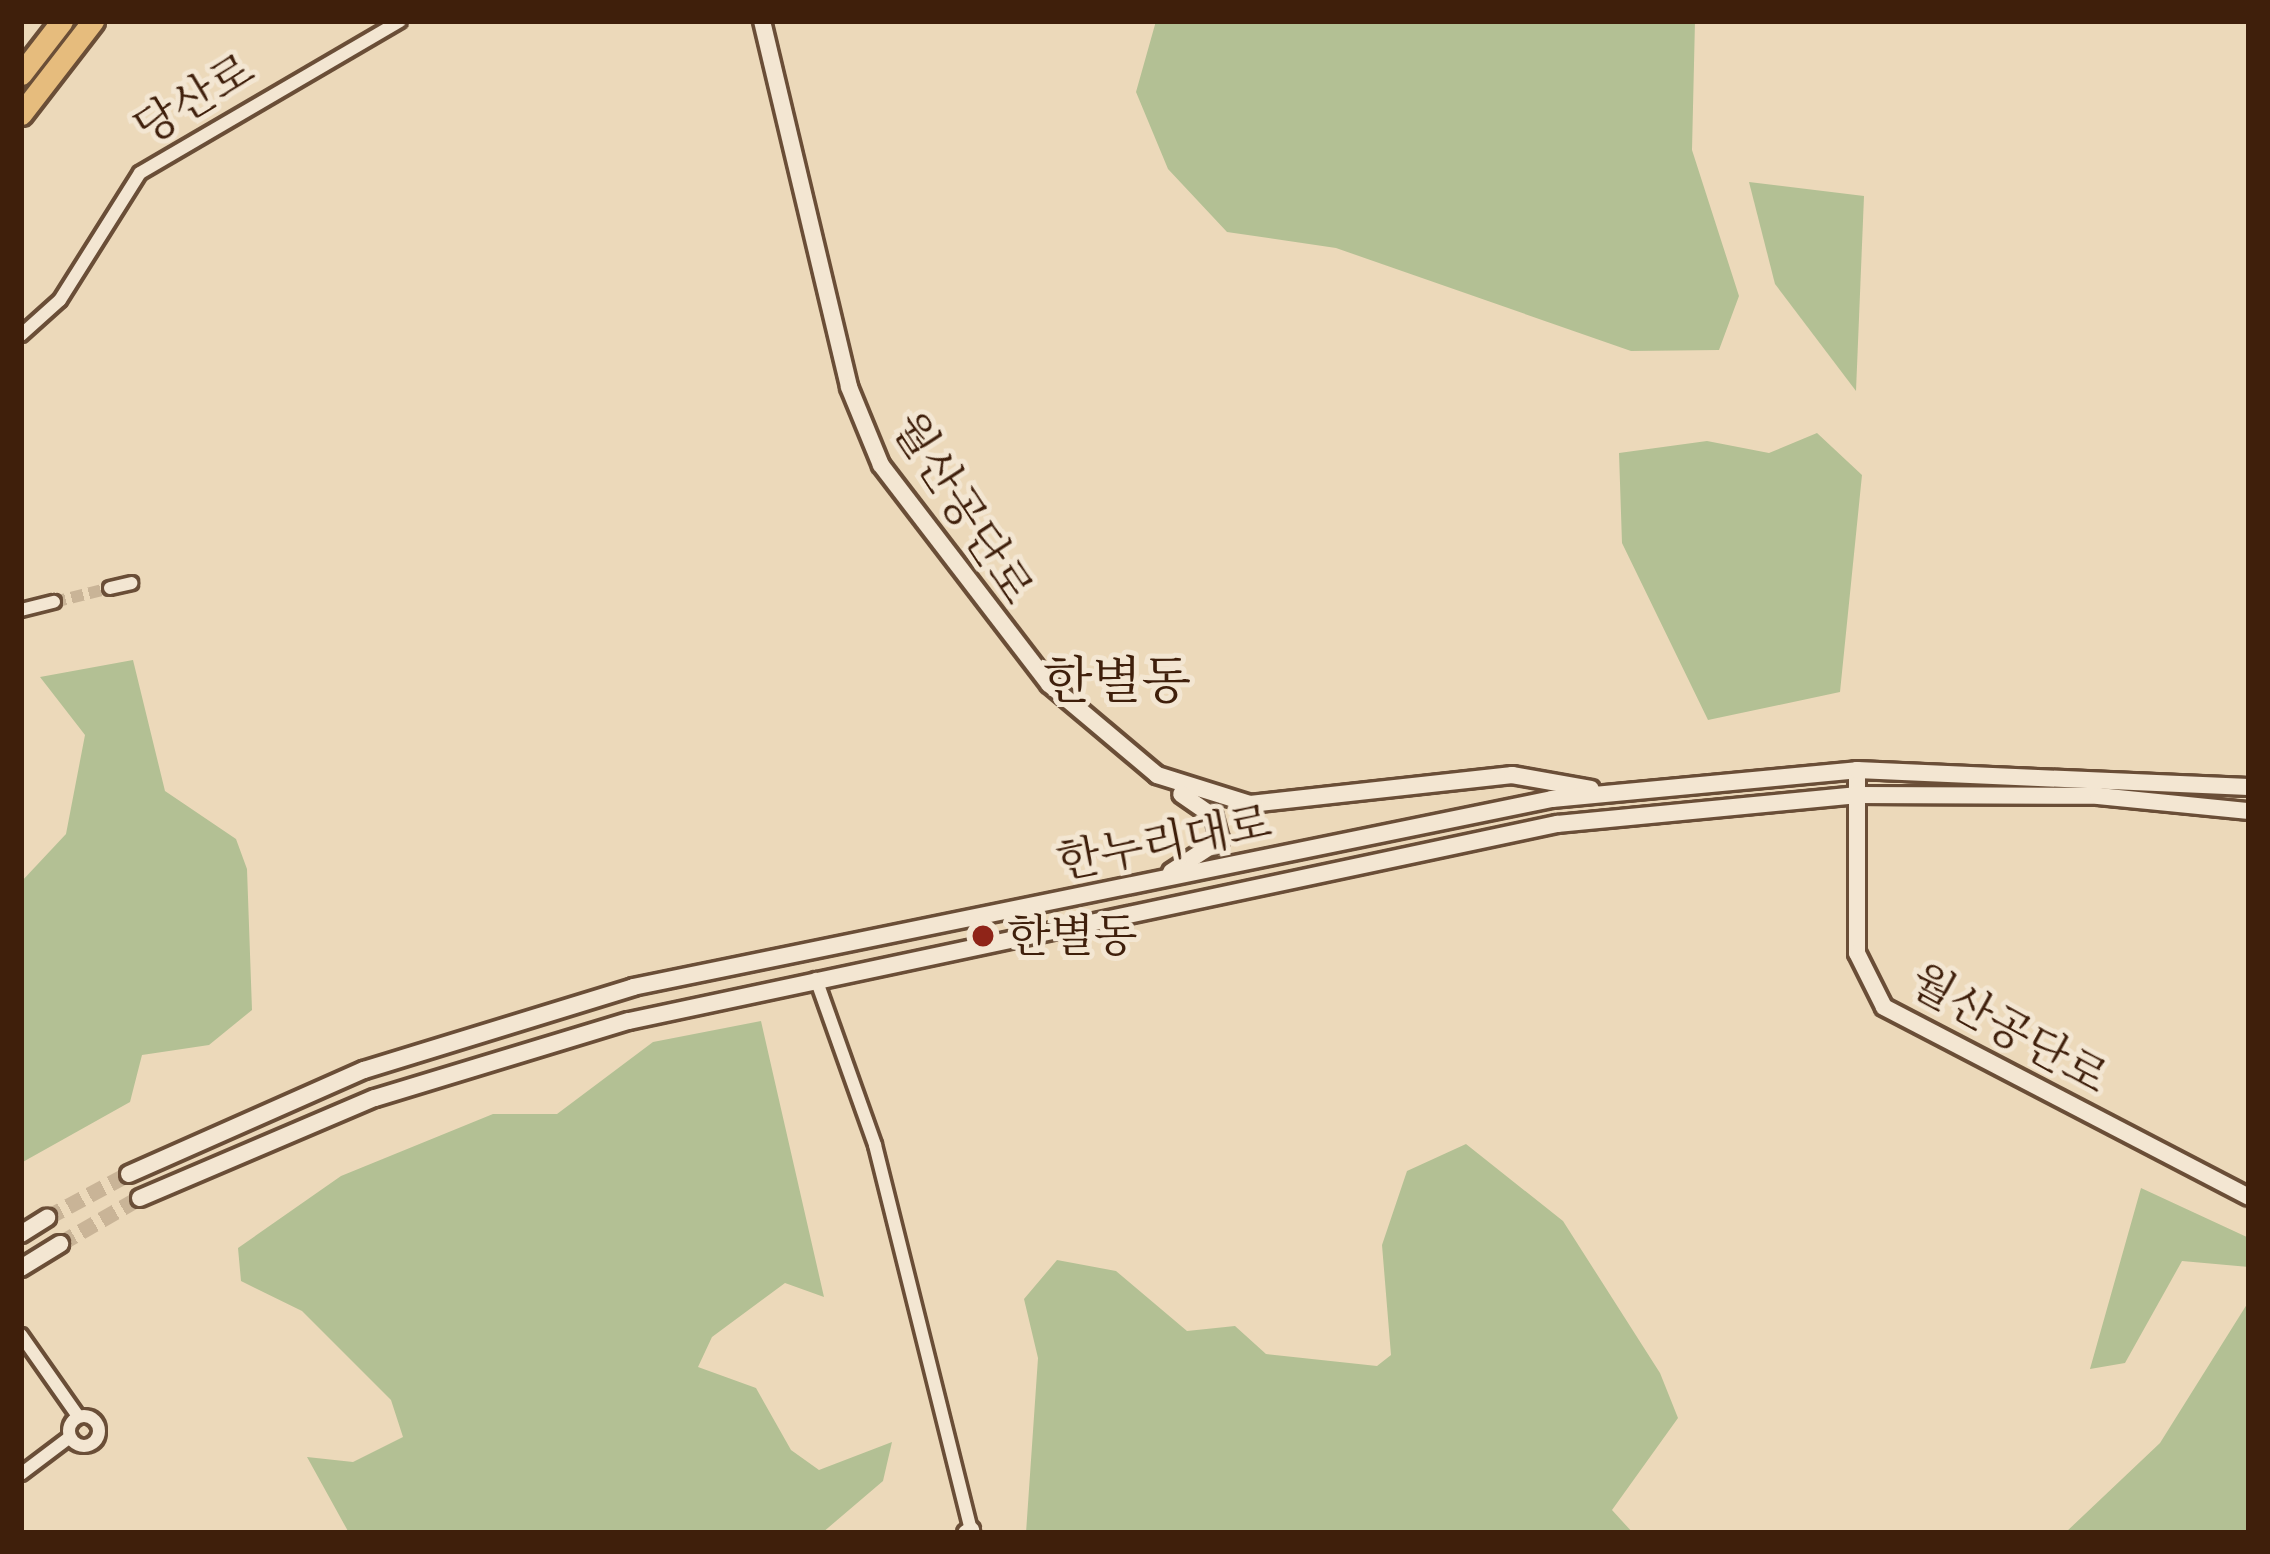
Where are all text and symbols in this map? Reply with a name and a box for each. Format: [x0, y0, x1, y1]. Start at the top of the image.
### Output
street label: 당산로 [124, 42, 264, 156]
street label: 월산공단로 [881, 402, 1045, 614]
district label: 한별동 [1043, 649, 1191, 711]
street label: 한누리대로 [1052, 795, 1276, 889]
place label: 한별동 [1007, 909, 1137, 963]
marker: 한별동 [970, 923, 996, 949]
street label: 월산공단로 [1901, 953, 2117, 1105]

